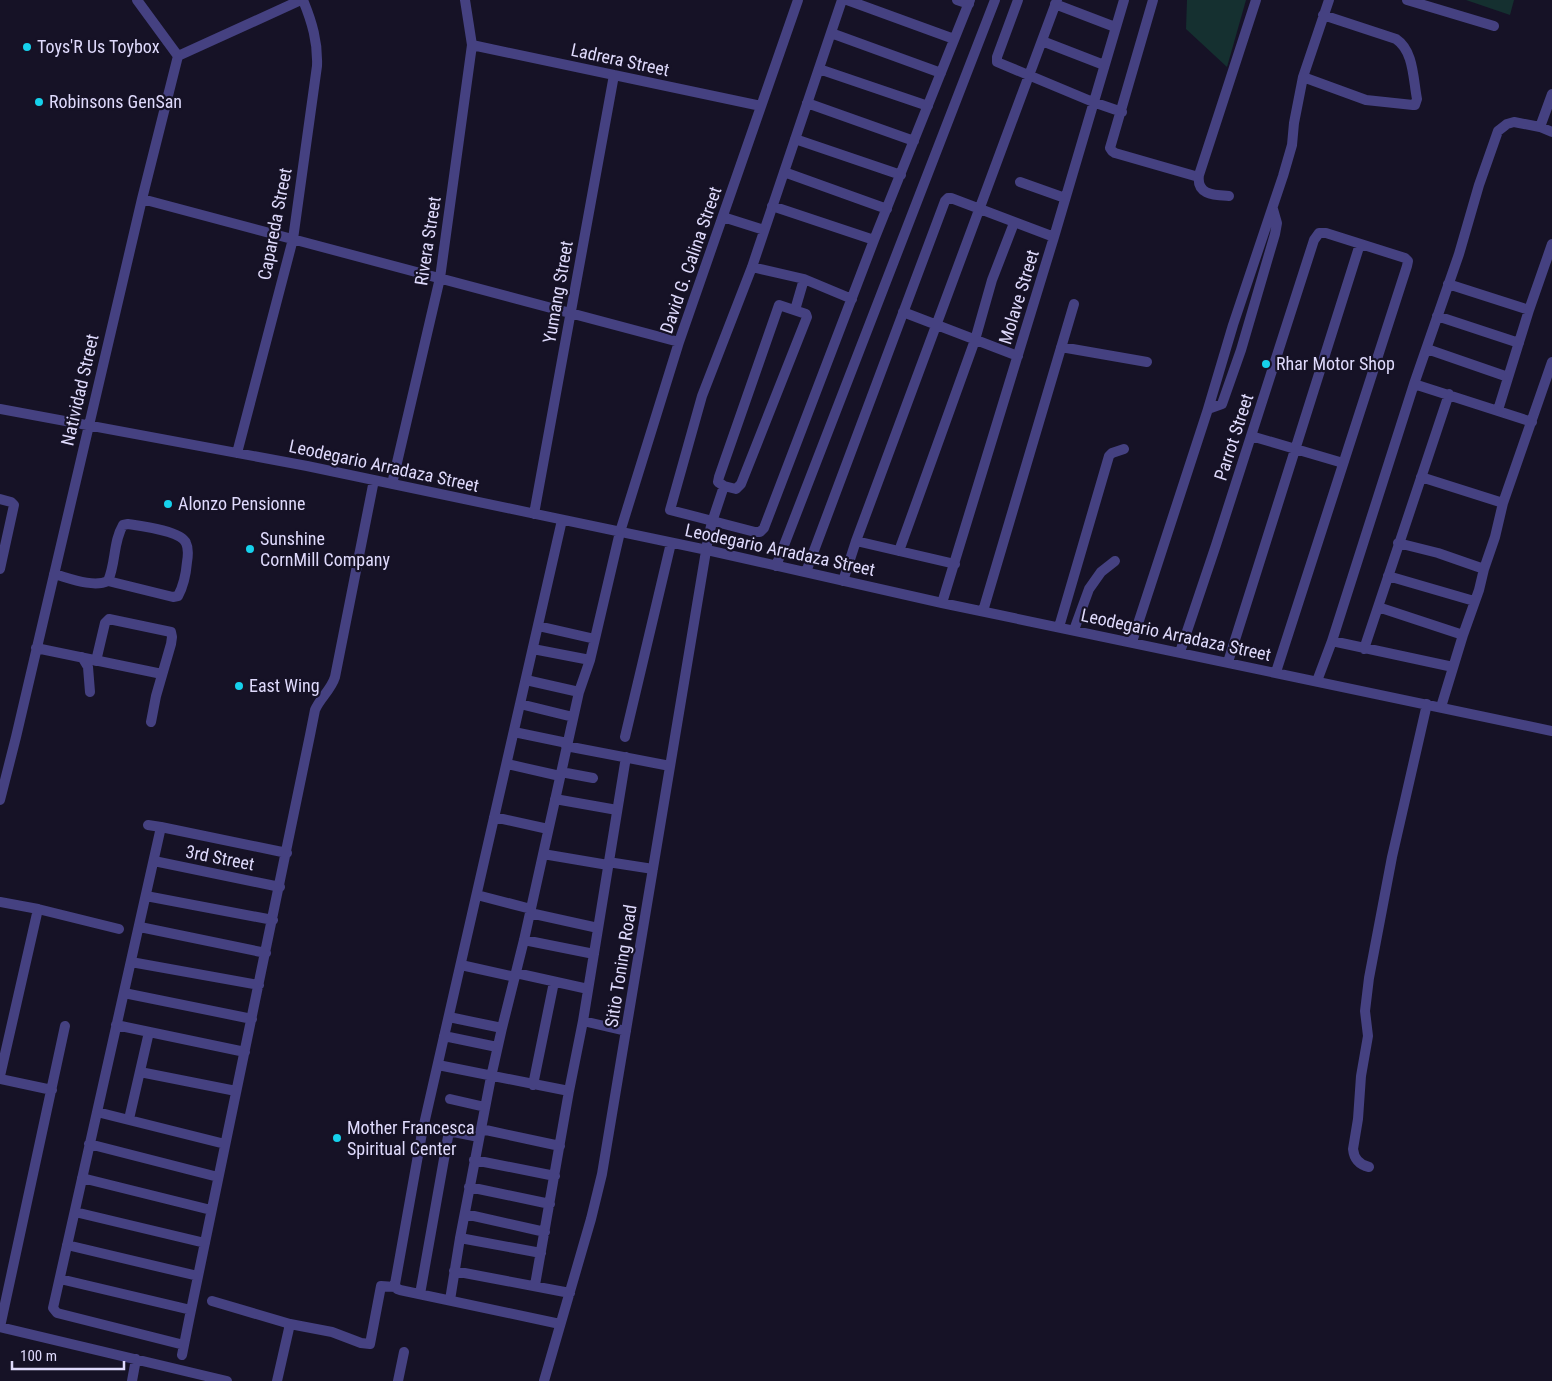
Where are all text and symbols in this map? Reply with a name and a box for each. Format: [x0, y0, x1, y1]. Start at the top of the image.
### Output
place label: Toys'R Us Toybox [37, 36, 160, 57]
street label: Ladrera Street [569, 39, 671, 80]
marker: Toys'R Us Toybox [21, 41, 33, 53]
place label: Robinsons GenSan [49, 91, 182, 112]
marker: Robinsons GenSan [33, 96, 45, 108]
street label: Capareda Street [253, 166, 296, 282]
street label: David G. Calina Street [656, 184, 726, 336]
street label: Rivera Street [410, 195, 445, 287]
street label: Yumang Street [538, 239, 577, 345]
street label: Molave Street [994, 247, 1043, 347]
street label: Natividad Street [56, 332, 103, 448]
place label: Rhar Motor Shop [1276, 353, 1395, 374]
marker: Rhar Motor Shop [1260, 358, 1272, 370]
street label: Parrot Street [1210, 391, 1257, 483]
street label: Leodegario Arradaza Street [287, 435, 481, 496]
place label: Alonzo Pensionne [178, 493, 305, 514]
marker: Alonzo Pensionne [162, 498, 174, 510]
street label: Leodegario Arradaza Street [683, 519, 877, 580]
place label: Sunshine CornMill Company [260, 528, 391, 570]
marker: Sunshine CornMill Company [244, 543, 256, 555]
street label: Leodegario Arradaza Street [1079, 604, 1273, 665]
place label: East Wing [249, 675, 320, 696]
marker: East Wing [233, 680, 245, 692]
street label: 3rd Street [184, 841, 256, 874]
street label: Sitio Toning Road [600, 903, 641, 1029]
place label: Mother Francesca Spiritual Center [347, 1117, 475, 1159]
marker: Mother Francesca Spiritual Center [331, 1132, 343, 1144]
scale bar [12, 1338, 125, 1370]
text: 100 m [20, 1347, 57, 1365]

